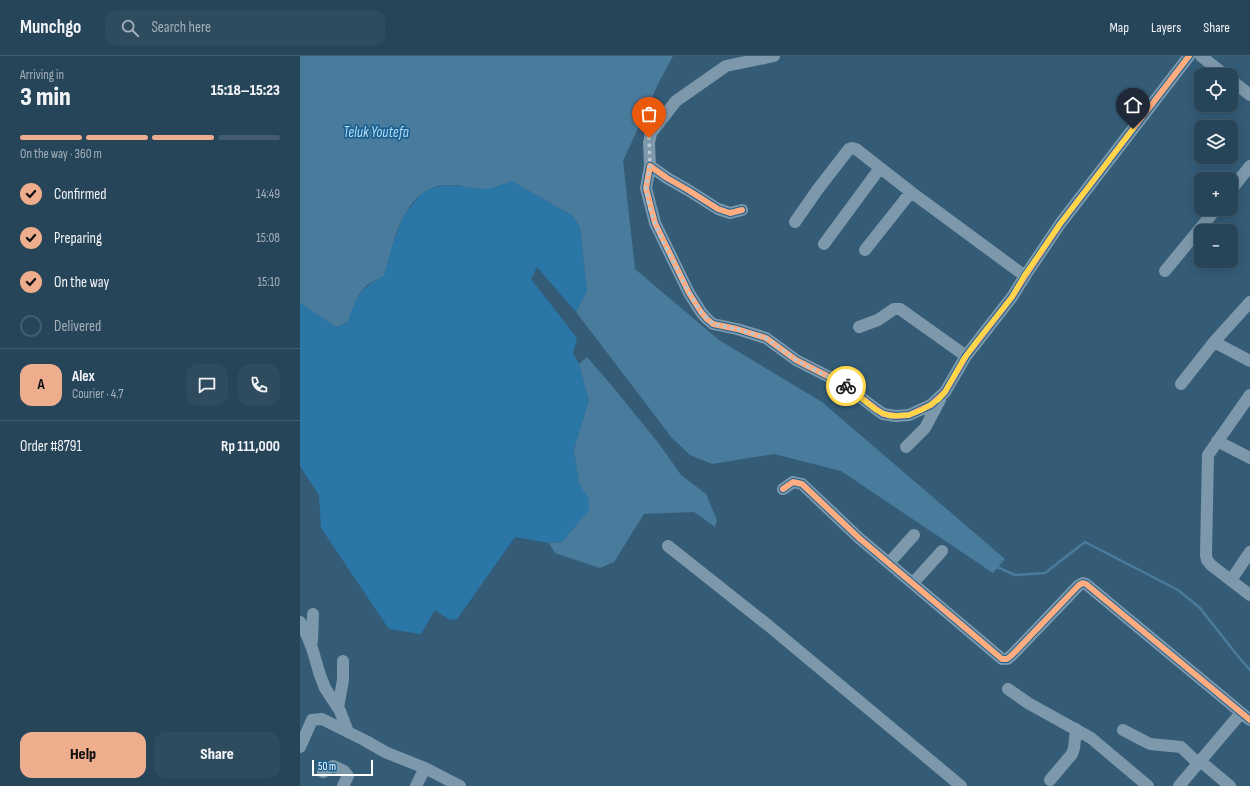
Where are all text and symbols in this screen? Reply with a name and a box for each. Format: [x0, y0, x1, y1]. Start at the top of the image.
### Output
search box [105, 10, 385, 46]
text: Munchgo [20, 16, 81, 39]
icon: search [119, 17, 141, 39]
text: Search here [151, 18, 211, 37]
text: Map [1109, 19, 1129, 36]
text: Layers [1151, 19, 1181, 36]
text: Share [1203, 19, 1230, 36]
text: Arriving in [20, 67, 64, 83]
map controls [1194, 68, 1238, 268]
button: locate [1194, 68, 1238, 112]
text: 15:18–15:23 [211, 81, 280, 100]
text: 3 min [20, 82, 71, 113]
pin [1116, 88, 1150, 129]
icon: home [1122, 94, 1144, 116]
pin [632, 97, 666, 138]
icon: bag [638, 103, 660, 125]
button: layers [1194, 120, 1238, 164]
water label: Teluk Youtefa [343, 123, 409, 142]
text: On the way · 360 m [20, 146, 102, 162]
button: + [1194, 172, 1238, 216]
icon: check [20, 183, 42, 205]
text: Confirmed [54, 185, 107, 204]
text: 14:49 [256, 186, 280, 202]
button: − [1194, 224, 1238, 268]
icon: check [20, 227, 42, 249]
text: Preparing [54, 229, 102, 248]
text: 15:08 [256, 230, 280, 246]
icon: check [20, 271, 42, 293]
text: On the way [54, 273, 109, 292]
text: 15:10 [257, 274, 280, 290]
text: Delivered [54, 317, 101, 336]
button: chat [186, 364, 228, 406]
button: phone [238, 364, 280, 406]
courier [826, 366, 866, 406]
text: Alex [72, 367, 95, 386]
text: A [37, 375, 45, 394]
icon: bike [835, 375, 857, 397]
text: Courier · 4.7 [72, 386, 124, 402]
text: Order #8791 [20, 437, 82, 456]
text: Rp 111,000 [221, 437, 280, 456]
button: Help [20, 732, 146, 778]
button: Share [154, 732, 280, 778]
scale bar [312, 758, 373, 777]
text: 50 m [318, 760, 336, 773]

